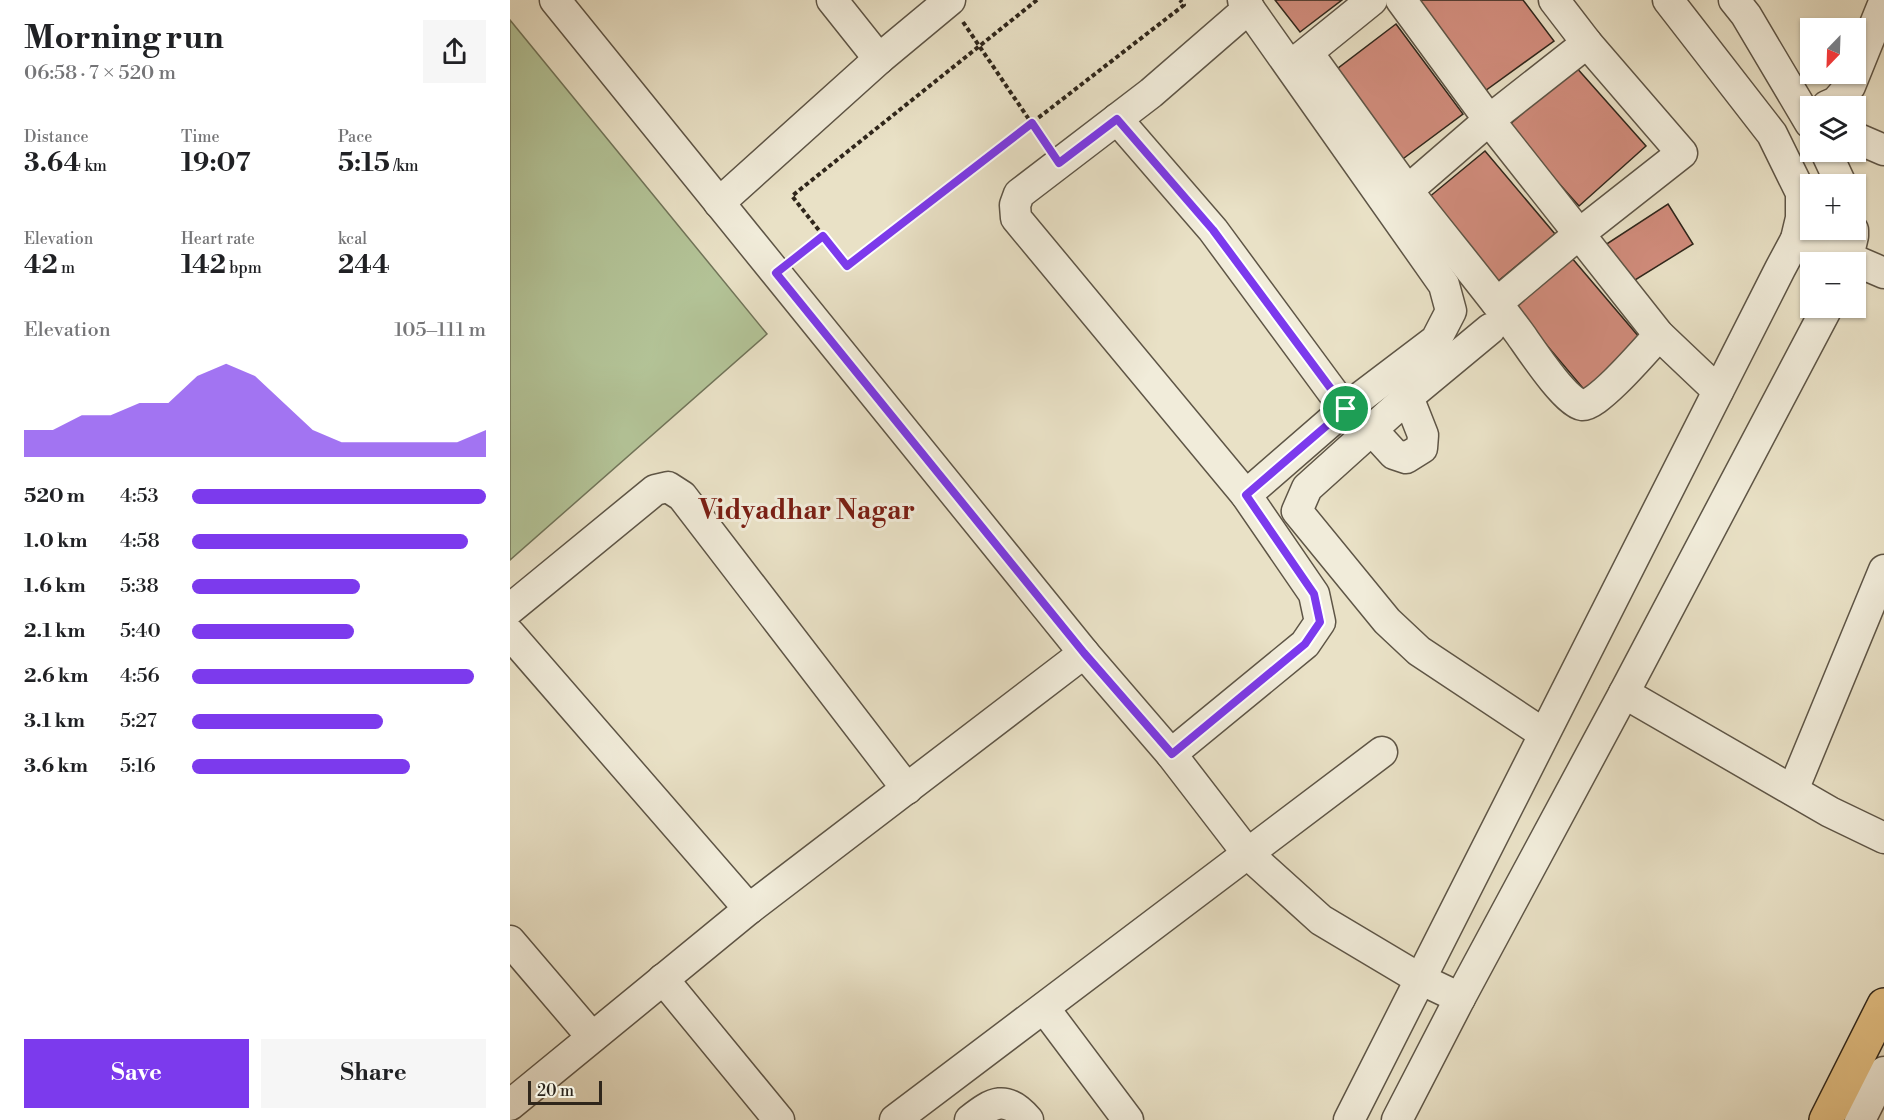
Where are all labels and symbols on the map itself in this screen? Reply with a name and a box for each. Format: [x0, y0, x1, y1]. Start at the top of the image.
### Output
north arrow [1800, 18, 1866, 84]
pin [1320, 383, 1371, 434]
district label: Vidyadhar Nagar [698, 494, 915, 528]
scale bar [528, 1078, 602, 1106]

